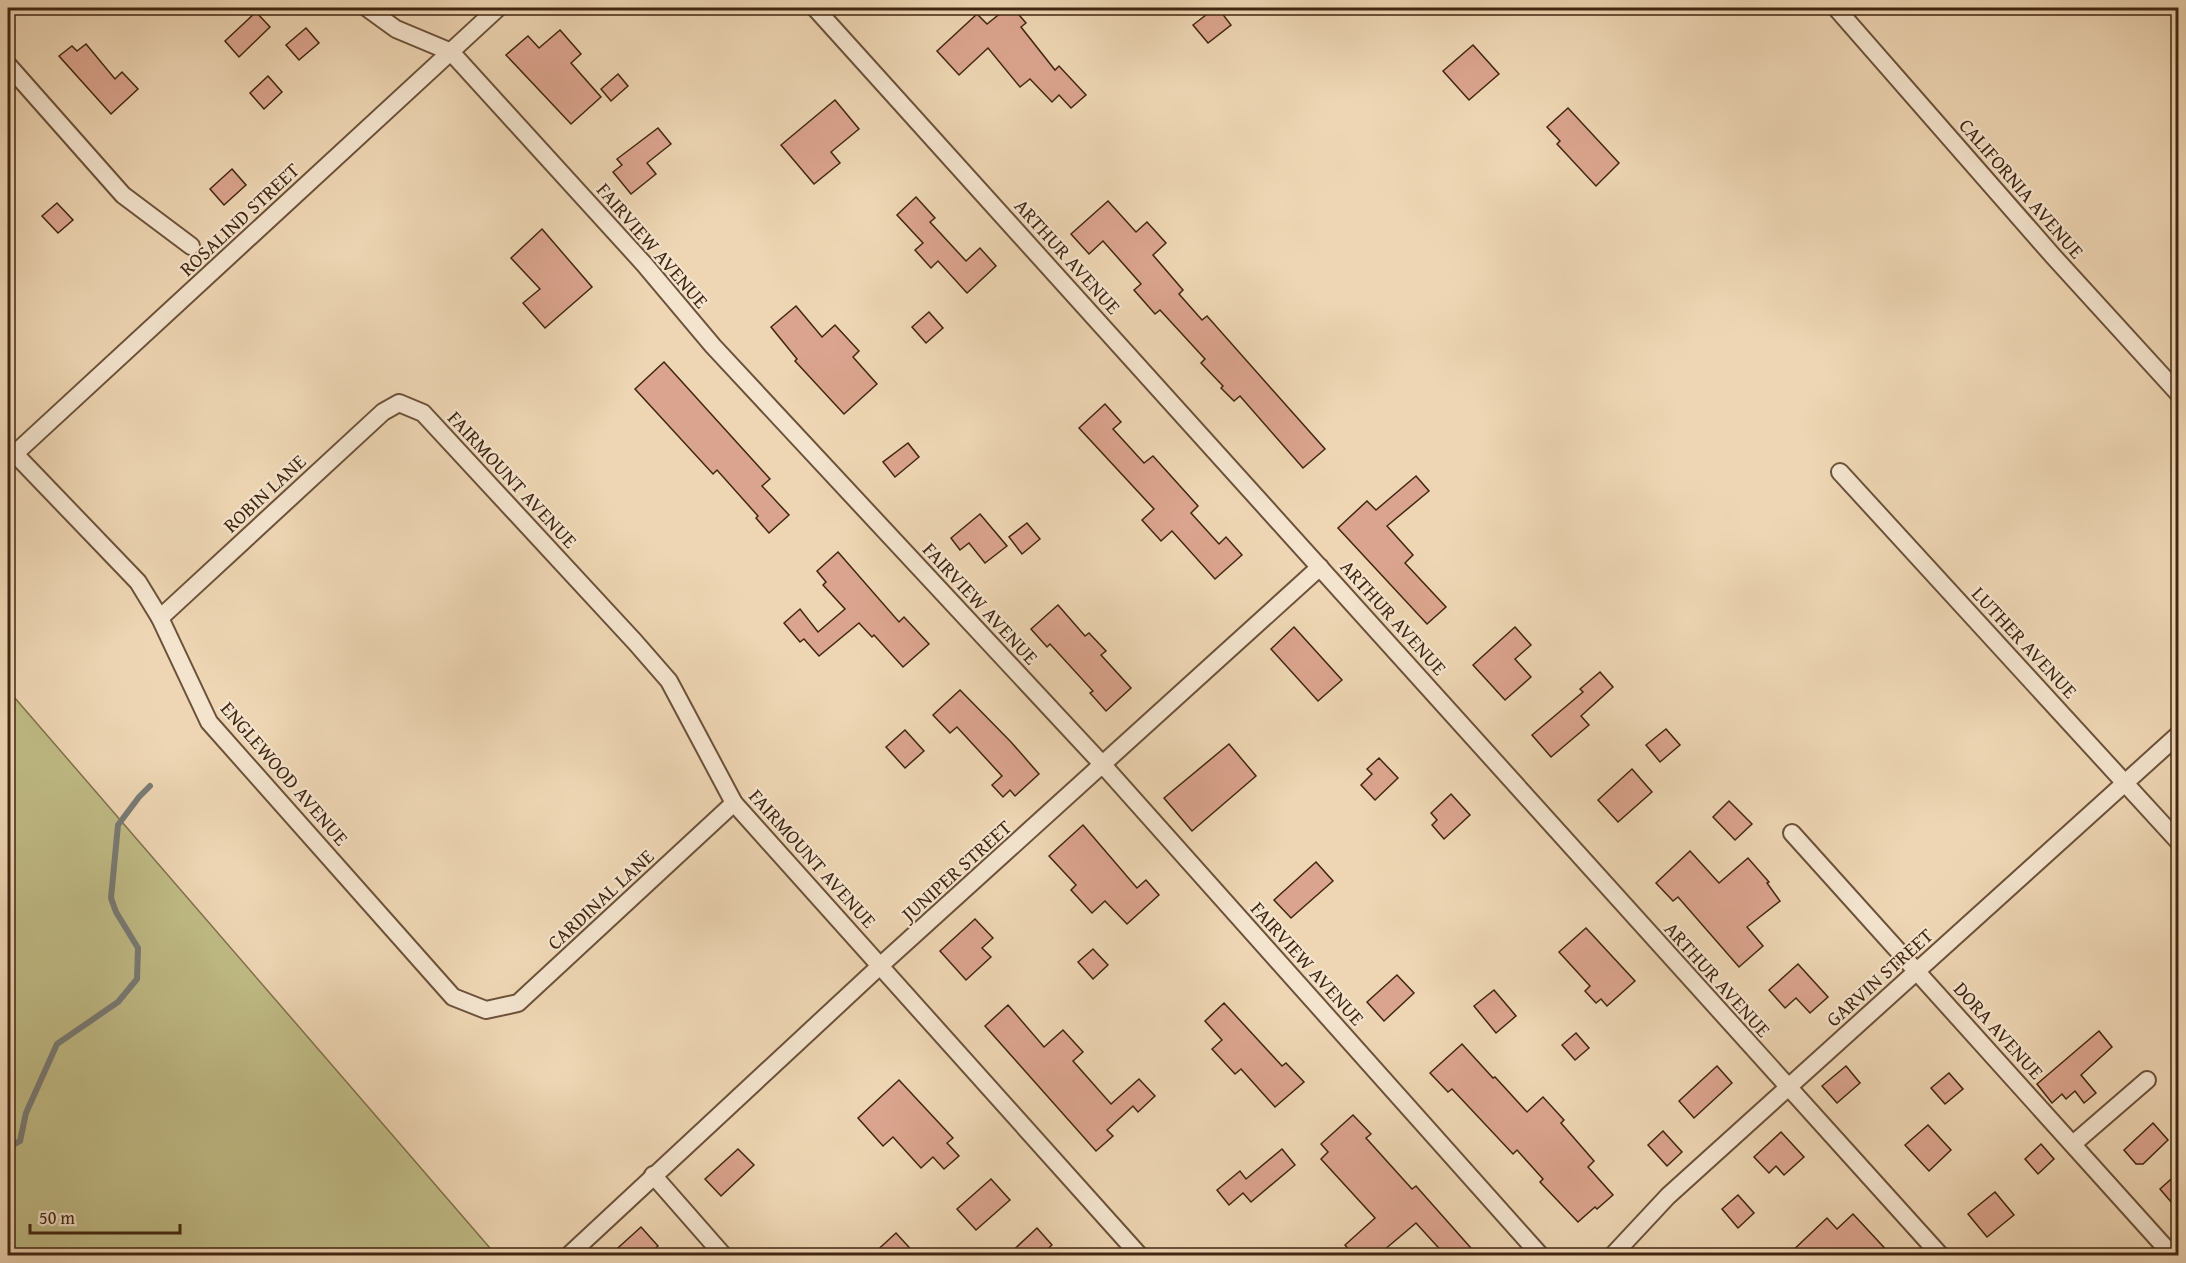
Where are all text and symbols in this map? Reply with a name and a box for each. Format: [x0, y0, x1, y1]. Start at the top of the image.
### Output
street label: CALIFORNIA AVENUE [1953, 111, 2091, 265]
street label: ROSALIND STREET [172, 156, 306, 282]
street label: FAIRVIEW AVENUE [590, 176, 716, 314]
street label: ARTHUR AVENUE [1008, 192, 1128, 320]
street label: FAIRMOUNT AVENUE [441, 404, 585, 554]
street label: ROBIN LANE [216, 447, 312, 539]
street label: FAIRVIEW AVENUE [916, 535, 1046, 671]
street label: ARTHUR AVENUE [1334, 553, 1454, 681]
street label: LUTHER AVENUE [1965, 580, 2085, 704]
street label: ENGLEWOOD AVENUE [214, 695, 356, 851]
street label: FAIRMOUNT AVENUE [742, 782, 884, 934]
street label: JUNIPER STREET [892, 813, 1018, 929]
street label: CARDINAL LANE [540, 842, 660, 956]
street label: FAIRVIEW AVENUE [1244, 895, 1372, 1031]
street label: ARTHUR AVENUE [1658, 915, 1778, 1043]
street label: GARVIN STREET [1819, 921, 1939, 1033]
street label: DORA AVENUE [1947, 975, 2051, 1085]
scale bar [30, 1197, 180, 1235]
text: 50 m [39, 1204, 75, 1231]

